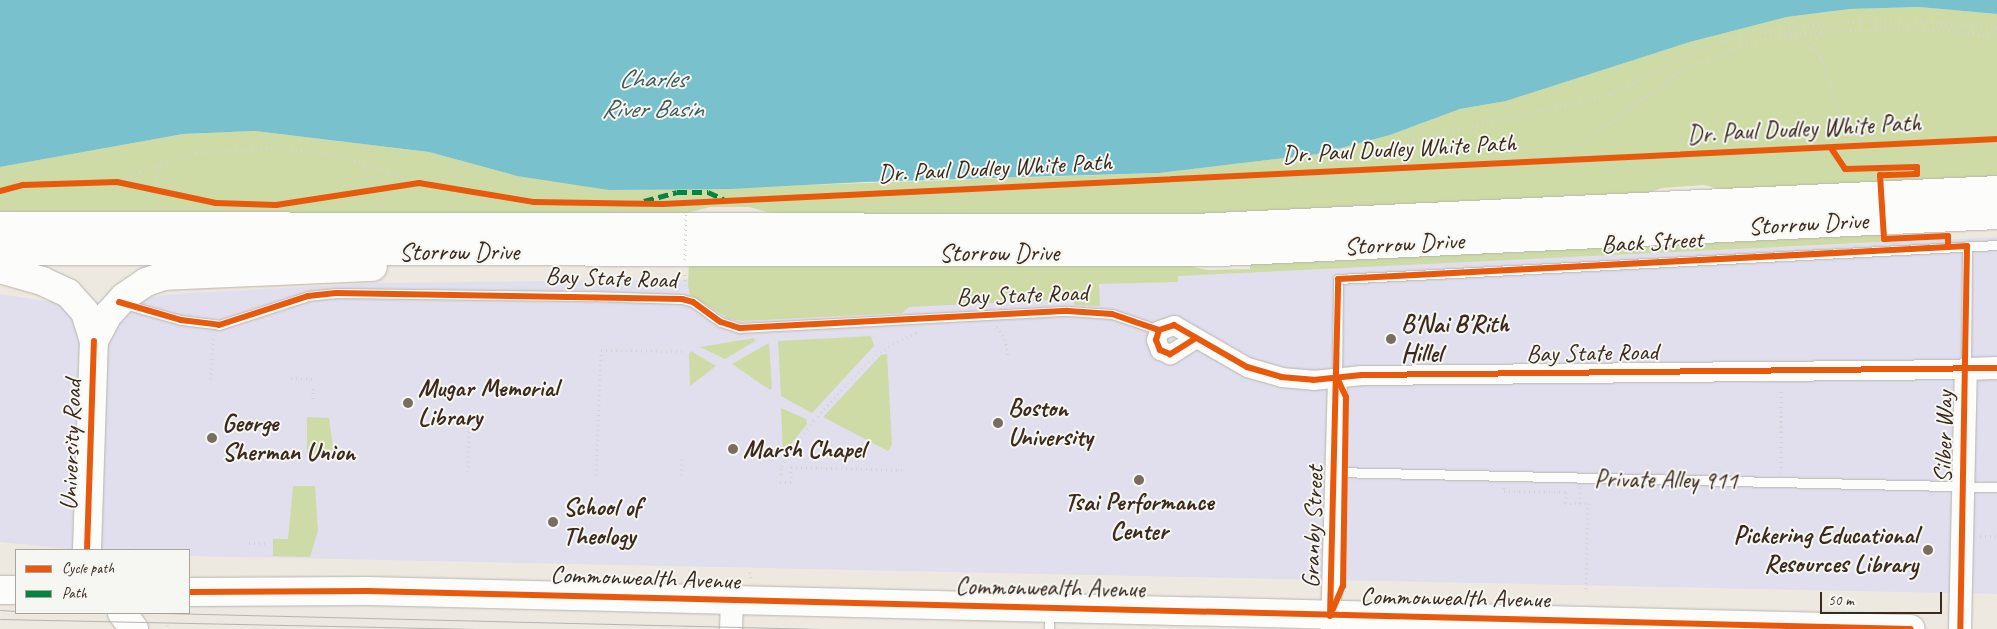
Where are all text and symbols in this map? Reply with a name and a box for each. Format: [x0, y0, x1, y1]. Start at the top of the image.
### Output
water label: Charles River Basin [601, 63, 703, 124]
street label: Dr. Paul Dudley White Path [1686, 108, 1922, 150]
street label: Dr. Paul Dudley White Path [1281, 128, 1517, 170]
street label: Dr. Paul Dudley White Path [877, 147, 1113, 189]
street label: Storrow Drive [1747, 206, 1869, 242]
street label: Back Street [1600, 224, 1704, 260]
street label: Storrow Drive [1343, 226, 1465, 262]
street label: Storrow Drive [399, 237, 519, 267]
street label: Storrow Drive [939, 238, 1059, 268]
street label: Bay State Road [543, 261, 679, 295]
street label: Bay State Road [954, 278, 1090, 312]
place label: B'Nai B'Rith Hillel [1401, 310, 1509, 369]
marker: B'Nai B'Rith Hillel [1385, 333, 1397, 345]
street label: Bay State Road [1525, 337, 1659, 369]
place label: Mugar Memorial Library [418, 374, 559, 433]
street label: University Road [54, 379, 88, 511]
street label: Silber Way [1928, 390, 1960, 484]
place label: Boston University [1008, 394, 1092, 453]
marker: Mugar Memorial Library [402, 397, 414, 409]
place label: George Sherman Union [222, 409, 355, 468]
marker: Boston University [992, 417, 1004, 429]
marker: George Sherman Union [206, 432, 218, 444]
place label: Marsh Chapel [743, 434, 865, 464]
marker: Marsh Chapel [727, 443, 739, 455]
street label: Private Alley 911 [1594, 464, 1738, 496]
street label: Granby Street [1296, 465, 1330, 589]
marker: Tsai Performance Center [1133, 474, 1145, 486]
place label: Tsai Performance Center [1065, 488, 1213, 547]
place label: School of Theology [563, 493, 641, 552]
marker: School of Theology [547, 516, 559, 528]
place label: Pickering Educational Resources Library [1734, 521, 1918, 580]
marker: Pickering Educational Resources Library [1922, 544, 1934, 556]
legend [15, 549, 190, 614]
text: Cycle path [62, 559, 114, 578]
street label: Commonwealth Avenue [550, 560, 740, 596]
street label: Commonwealth Avenue [955, 571, 1145, 605]
street label: Commonwealth Avenue [1360, 581, 1550, 615]
scale bar [1822, 582, 1944, 614]
text: Path [62, 584, 87, 603]
text: 50 m [1828, 591, 1854, 610]

